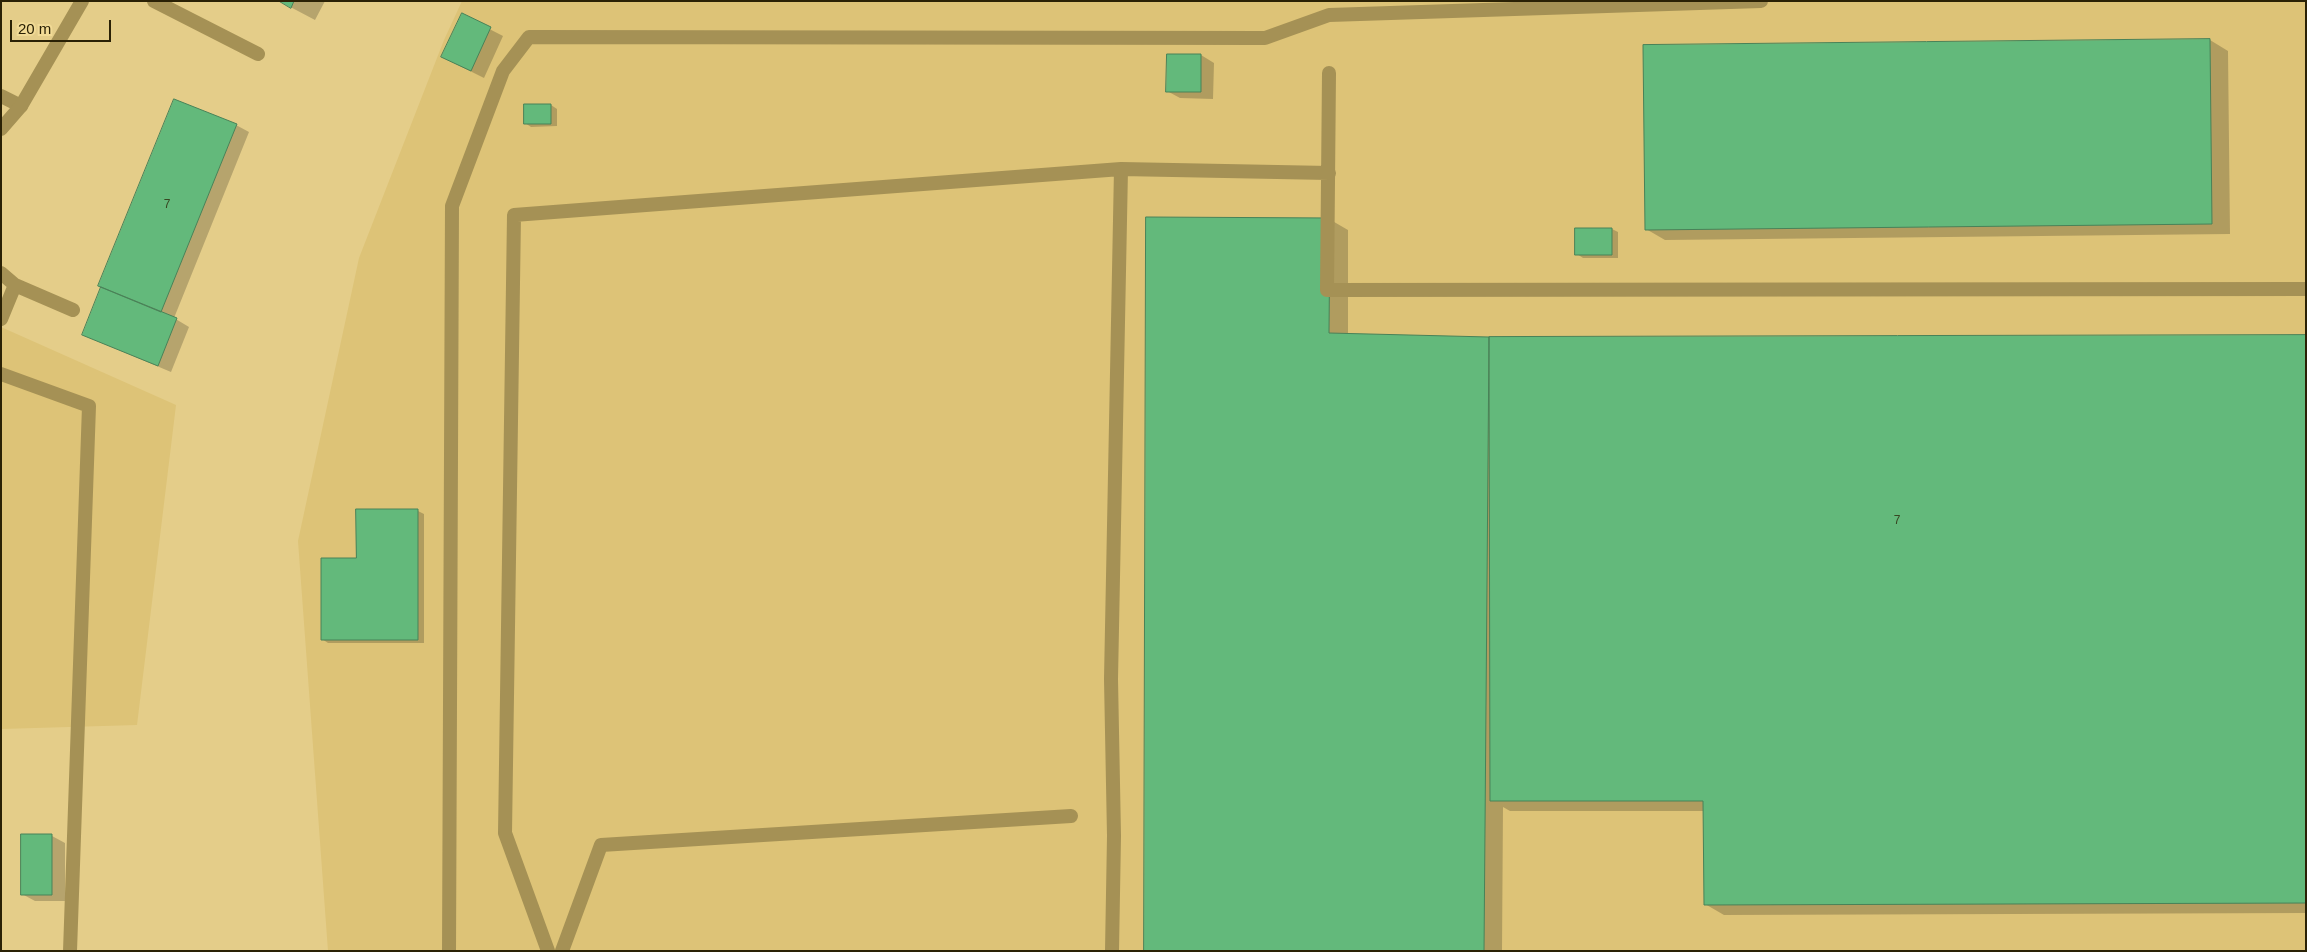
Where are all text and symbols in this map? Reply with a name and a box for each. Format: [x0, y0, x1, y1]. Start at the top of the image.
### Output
scale bar [12, 10, 114, 42]
text: 20 m [18, 20, 51, 37]
house number: 7 [164, 198, 170, 212]
house number: 7 [1894, 514, 1900, 528]

